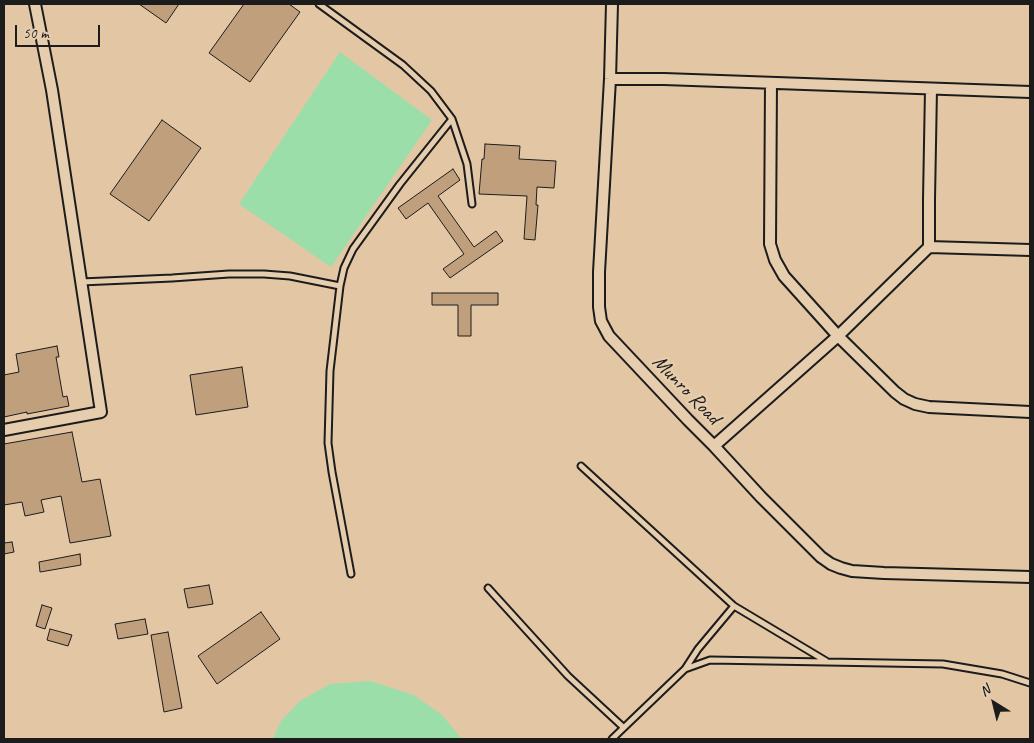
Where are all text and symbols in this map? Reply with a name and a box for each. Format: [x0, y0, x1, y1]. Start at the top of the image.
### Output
scale bar [18, 15, 102, 47]
text: 50 m [23, 24, 49, 43]
street label: Munro Road [647, 350, 725, 430]
north arrow [969, 678, 1019, 728]
text: N [976, 681, 993, 700]

